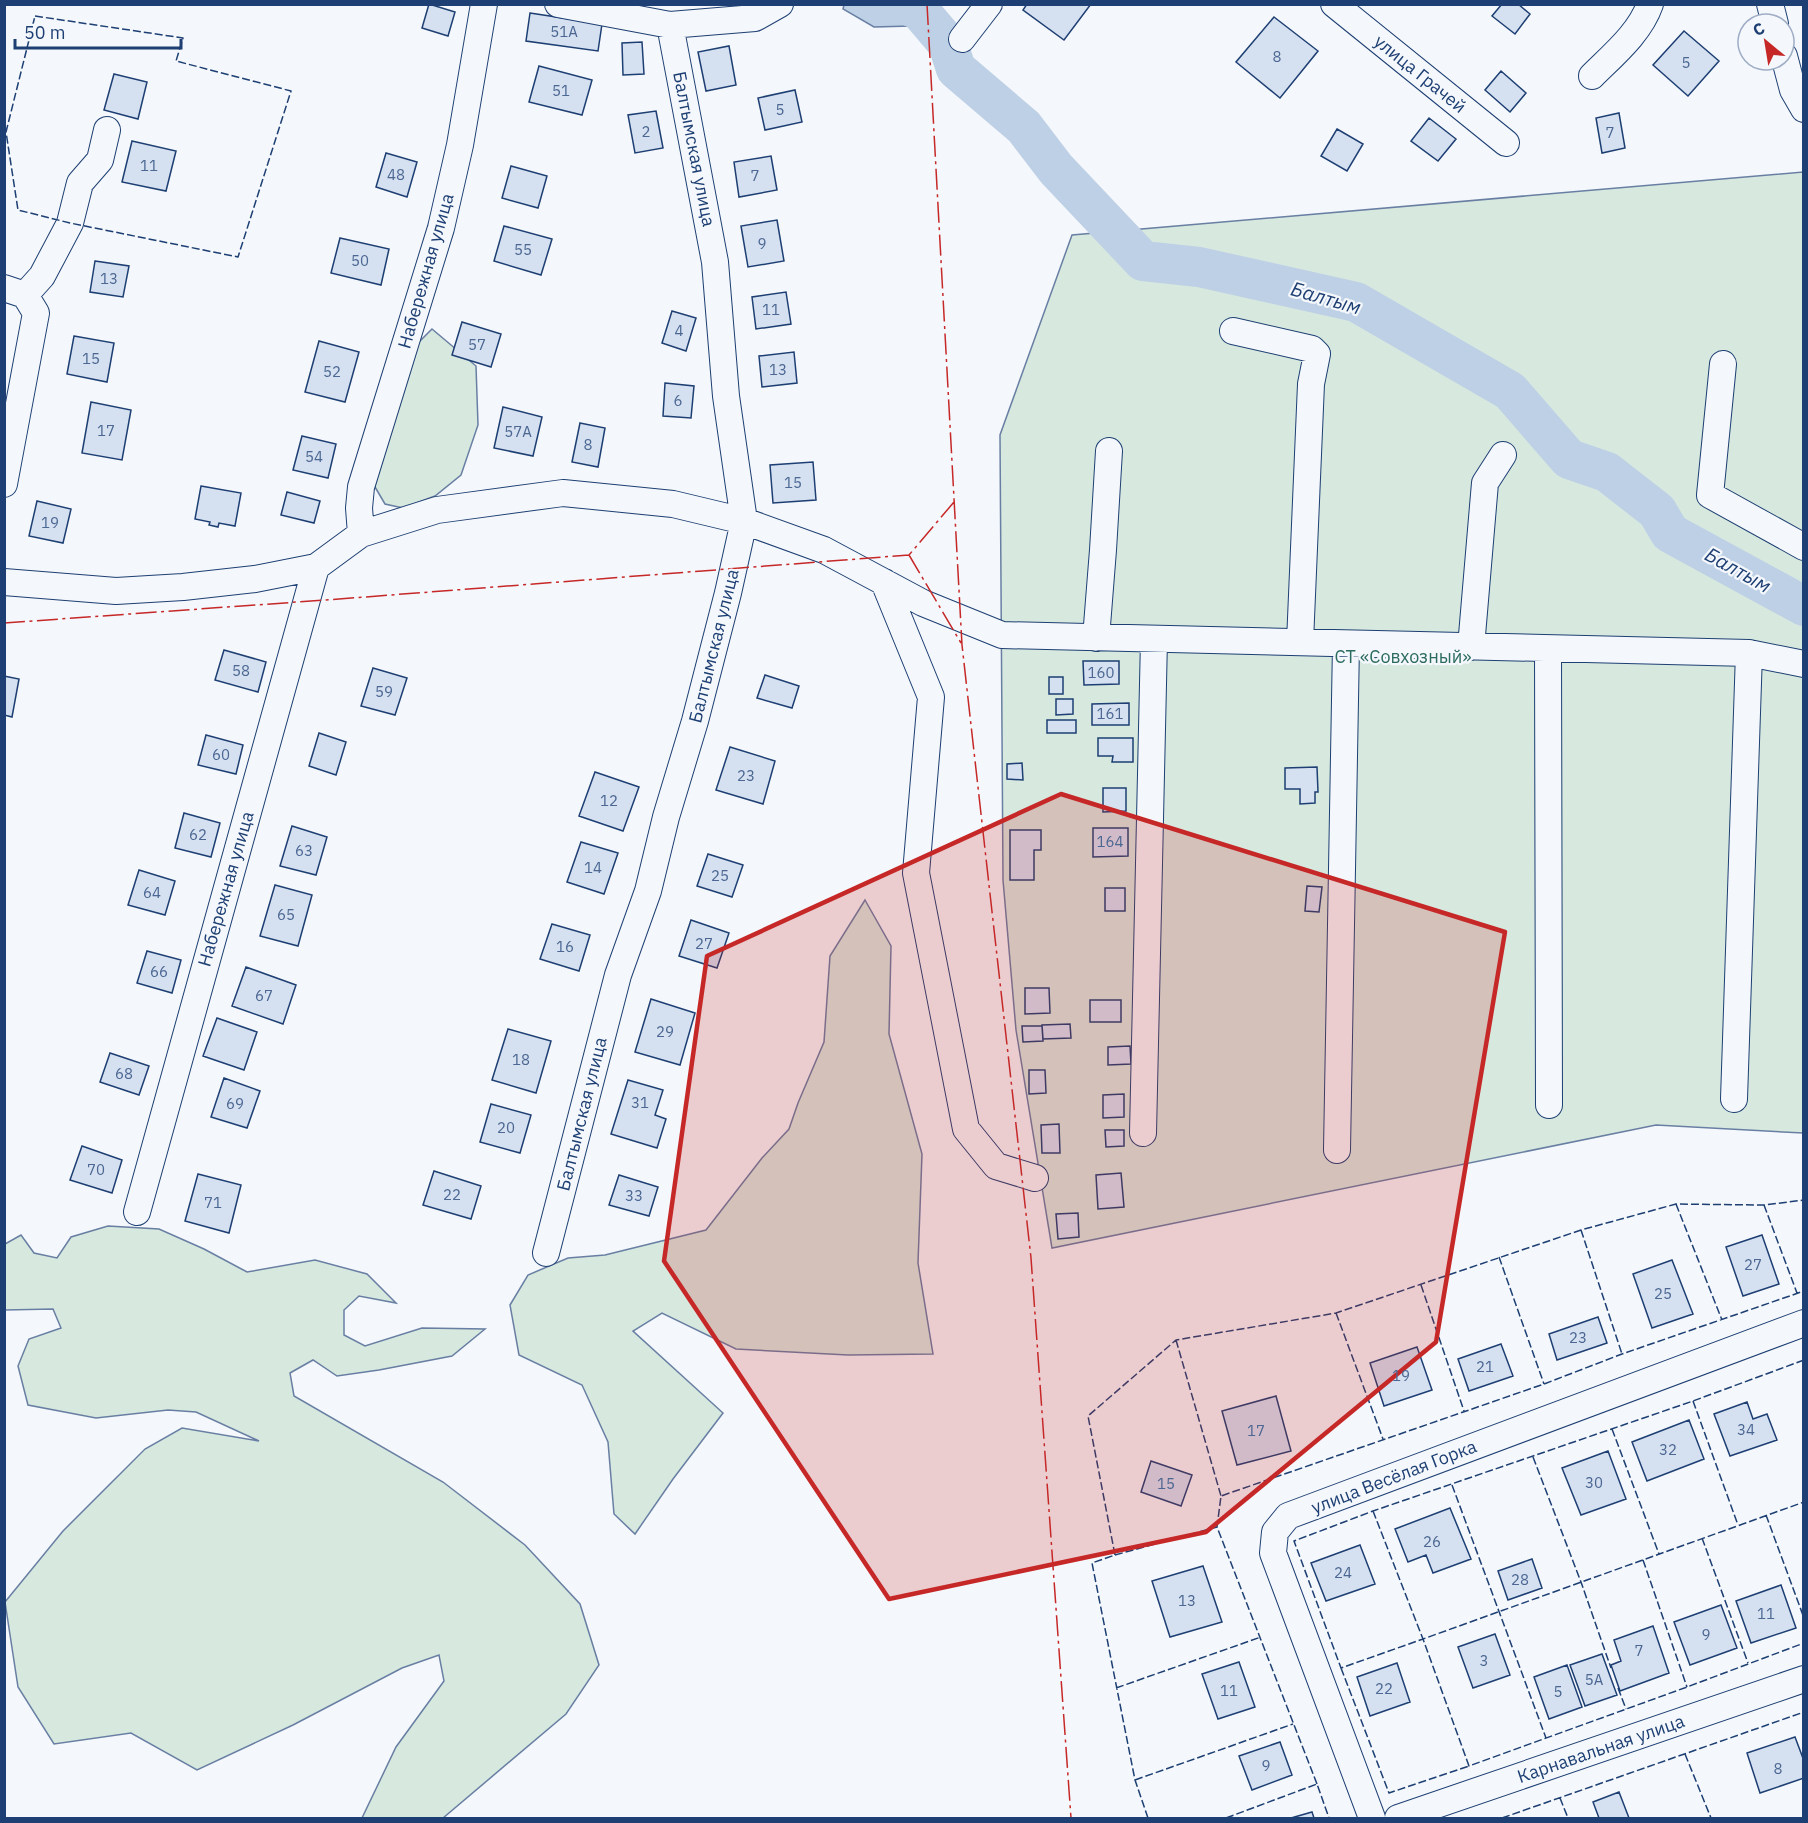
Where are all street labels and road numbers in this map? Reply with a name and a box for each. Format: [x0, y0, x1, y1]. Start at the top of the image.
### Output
street label: улица Грачей [1370, 29, 1471, 118]
street label: Балтымская улица [668, 69, 721, 229]
street label: Набережная улица [392, 190, 459, 351]
street label: Балтымская улица [683, 566, 744, 725]
street label: Набережная улица [192, 808, 259, 969]
street label: Балтымская улица [551, 1034, 612, 1193]
street label: улица Весёлая Горка [1308, 1434, 1480, 1519]
street label: Карнавальная улица [1514, 1709, 1688, 1788]

